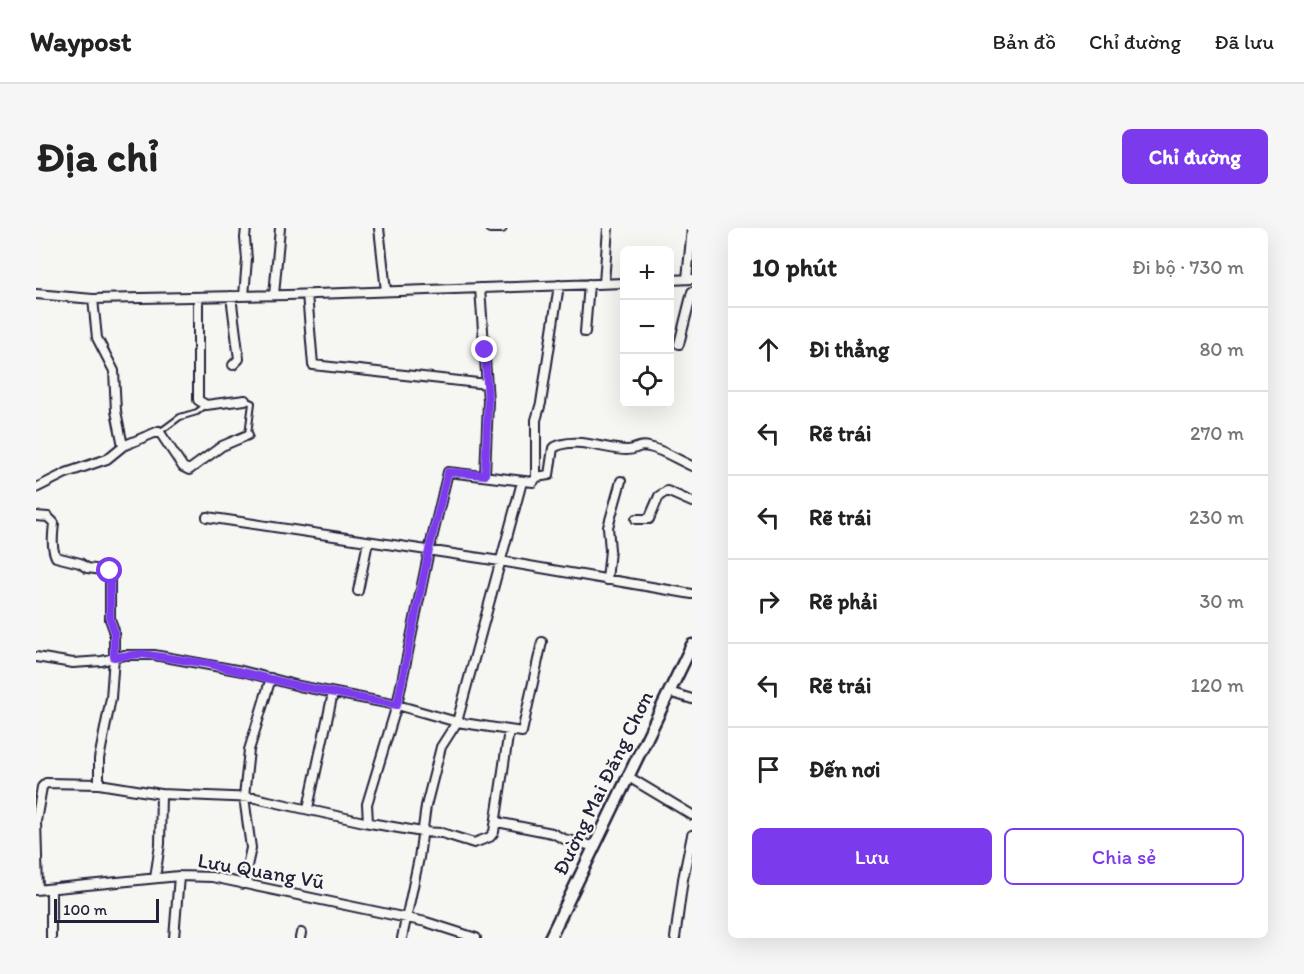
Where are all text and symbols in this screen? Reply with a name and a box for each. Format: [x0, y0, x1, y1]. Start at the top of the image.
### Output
text: Waypost [30, 24, 132, 58]
text: Bản đồ [992, 29, 1056, 54]
text: Chỉ đường [1089, 29, 1181, 54]
text: Đã lưu [1214, 29, 1274, 54]
button: Chỉ đường [1122, 129, 1268, 184]
text: Địa chỉ [36, 131, 159, 182]
map controls [620, 246, 674, 408]
button: + [620, 246, 674, 300]
text: 10 phút [752, 251, 837, 283]
text: Đi bộ · 730 m [1132, 255, 1244, 279]
button: − [620, 300, 674, 354]
icon: ahead [752, 333, 785, 366]
route end [471, 336, 497, 362]
text: Đi thẳng [809, 336, 889, 363]
text: 80 m [1199, 337, 1244, 361]
button: locate [620, 354, 674, 408]
icon: left [752, 417, 785, 450]
text: Rẽ trái [809, 420, 871, 447]
text: 270 m [1190, 421, 1244, 445]
icon: left [752, 501, 785, 534]
text: Rẽ trái [809, 504, 871, 531]
text: 230 m [1189, 505, 1244, 529]
route start [96, 557, 122, 583]
icon: right [752, 585, 785, 618]
text: Rẽ phải [809, 588, 878, 615]
text: 30 m [1199, 589, 1244, 613]
icon: left [752, 669, 785, 702]
text: Rẽ trái [809, 672, 871, 699]
text: 120 m [1191, 673, 1244, 697]
street label: Đường Mai Đăng Chơn [547, 686, 658, 879]
icon: arrive [752, 753, 785, 786]
text: Đến nơi [809, 756, 881, 783]
button: Lưu [752, 828, 992, 885]
button: Chia sẻ [1004, 828, 1244, 885]
street label: Lưu Quang Vũ [196, 847, 327, 894]
scale bar [54, 896, 159, 924]
text: 100 m [63, 900, 107, 919]

